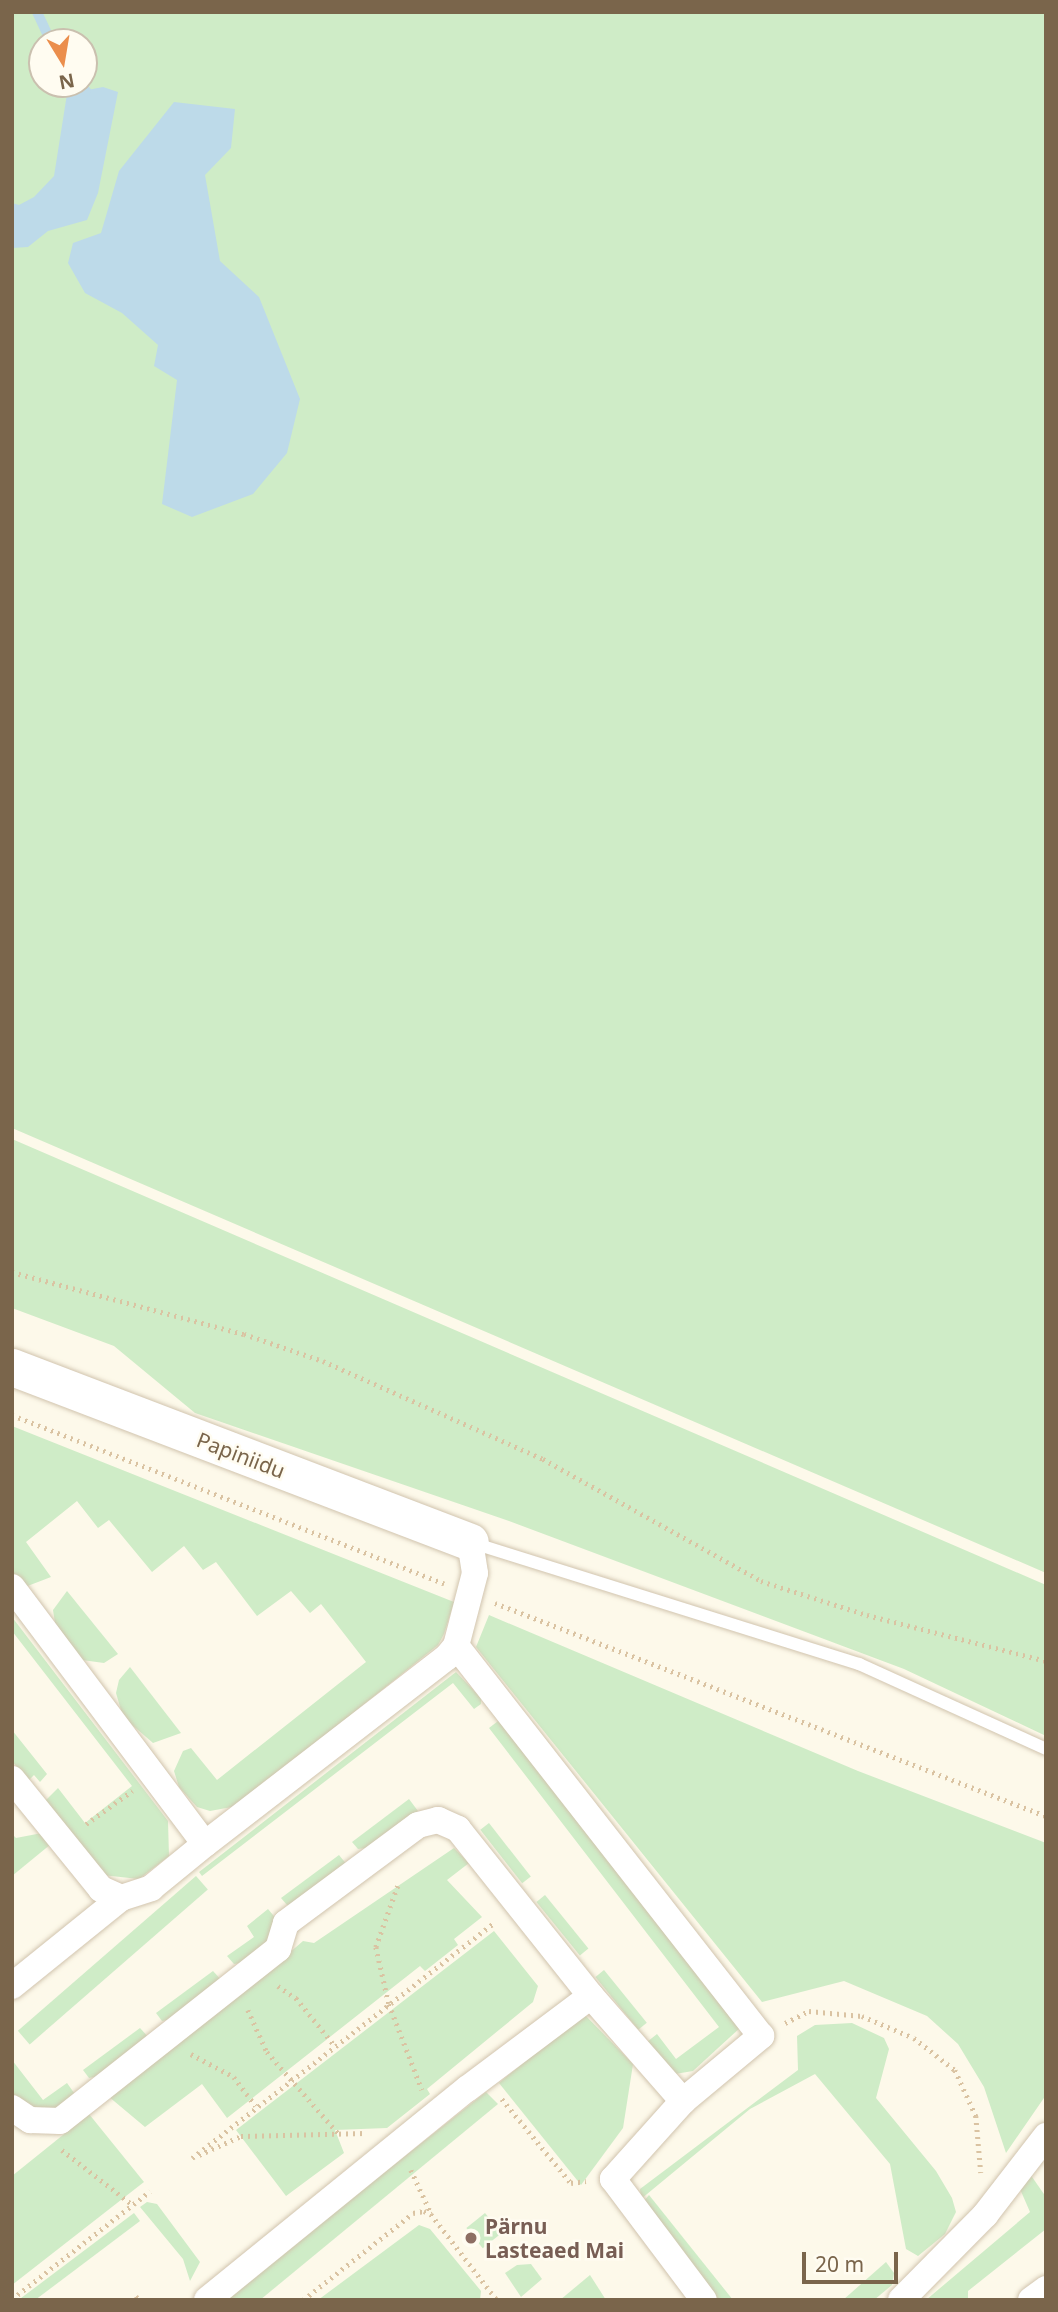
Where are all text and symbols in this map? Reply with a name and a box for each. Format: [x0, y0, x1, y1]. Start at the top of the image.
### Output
north arrow [28, 28, 98, 98]
text: N [57, 67, 77, 96]
street label: Papiniidu [193, 1427, 289, 1483]
place label: Pärnu Lasteaed Mai [485, 2213, 624, 2263]
marker: Pärnu Lasteaed Mai [463, 2230, 479, 2246]
scale bar [806, 2238, 902, 2282]
text: 20 m [815, 2250, 864, 2278]

